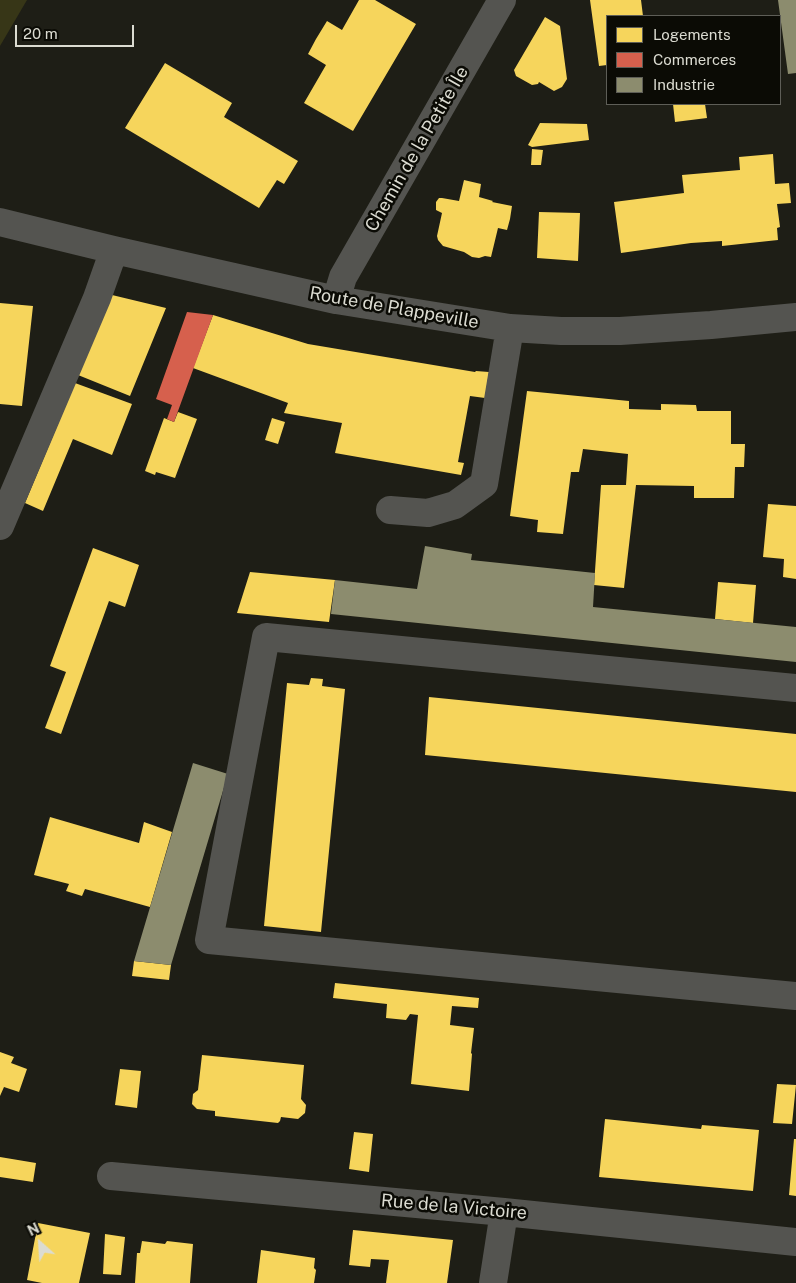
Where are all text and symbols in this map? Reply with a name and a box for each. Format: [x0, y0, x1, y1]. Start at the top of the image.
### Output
scale bar [18, 15, 136, 47]
legend [606, 15, 781, 105]
text: 20 m [23, 25, 58, 42]
text: Logements [653, 26, 731, 43]
text: Commerces [653, 51, 736, 68]
street label: Chemin de la Petite Île [361, 63, 473, 235]
text: Industrie [653, 76, 715, 93]
street label: Route de Plappeville [308, 282, 480, 334]
street label: Rue de la Victoire [380, 1190, 528, 1224]
north arrow [15, 1218, 65, 1268]
text: N [25, 1220, 42, 1239]

